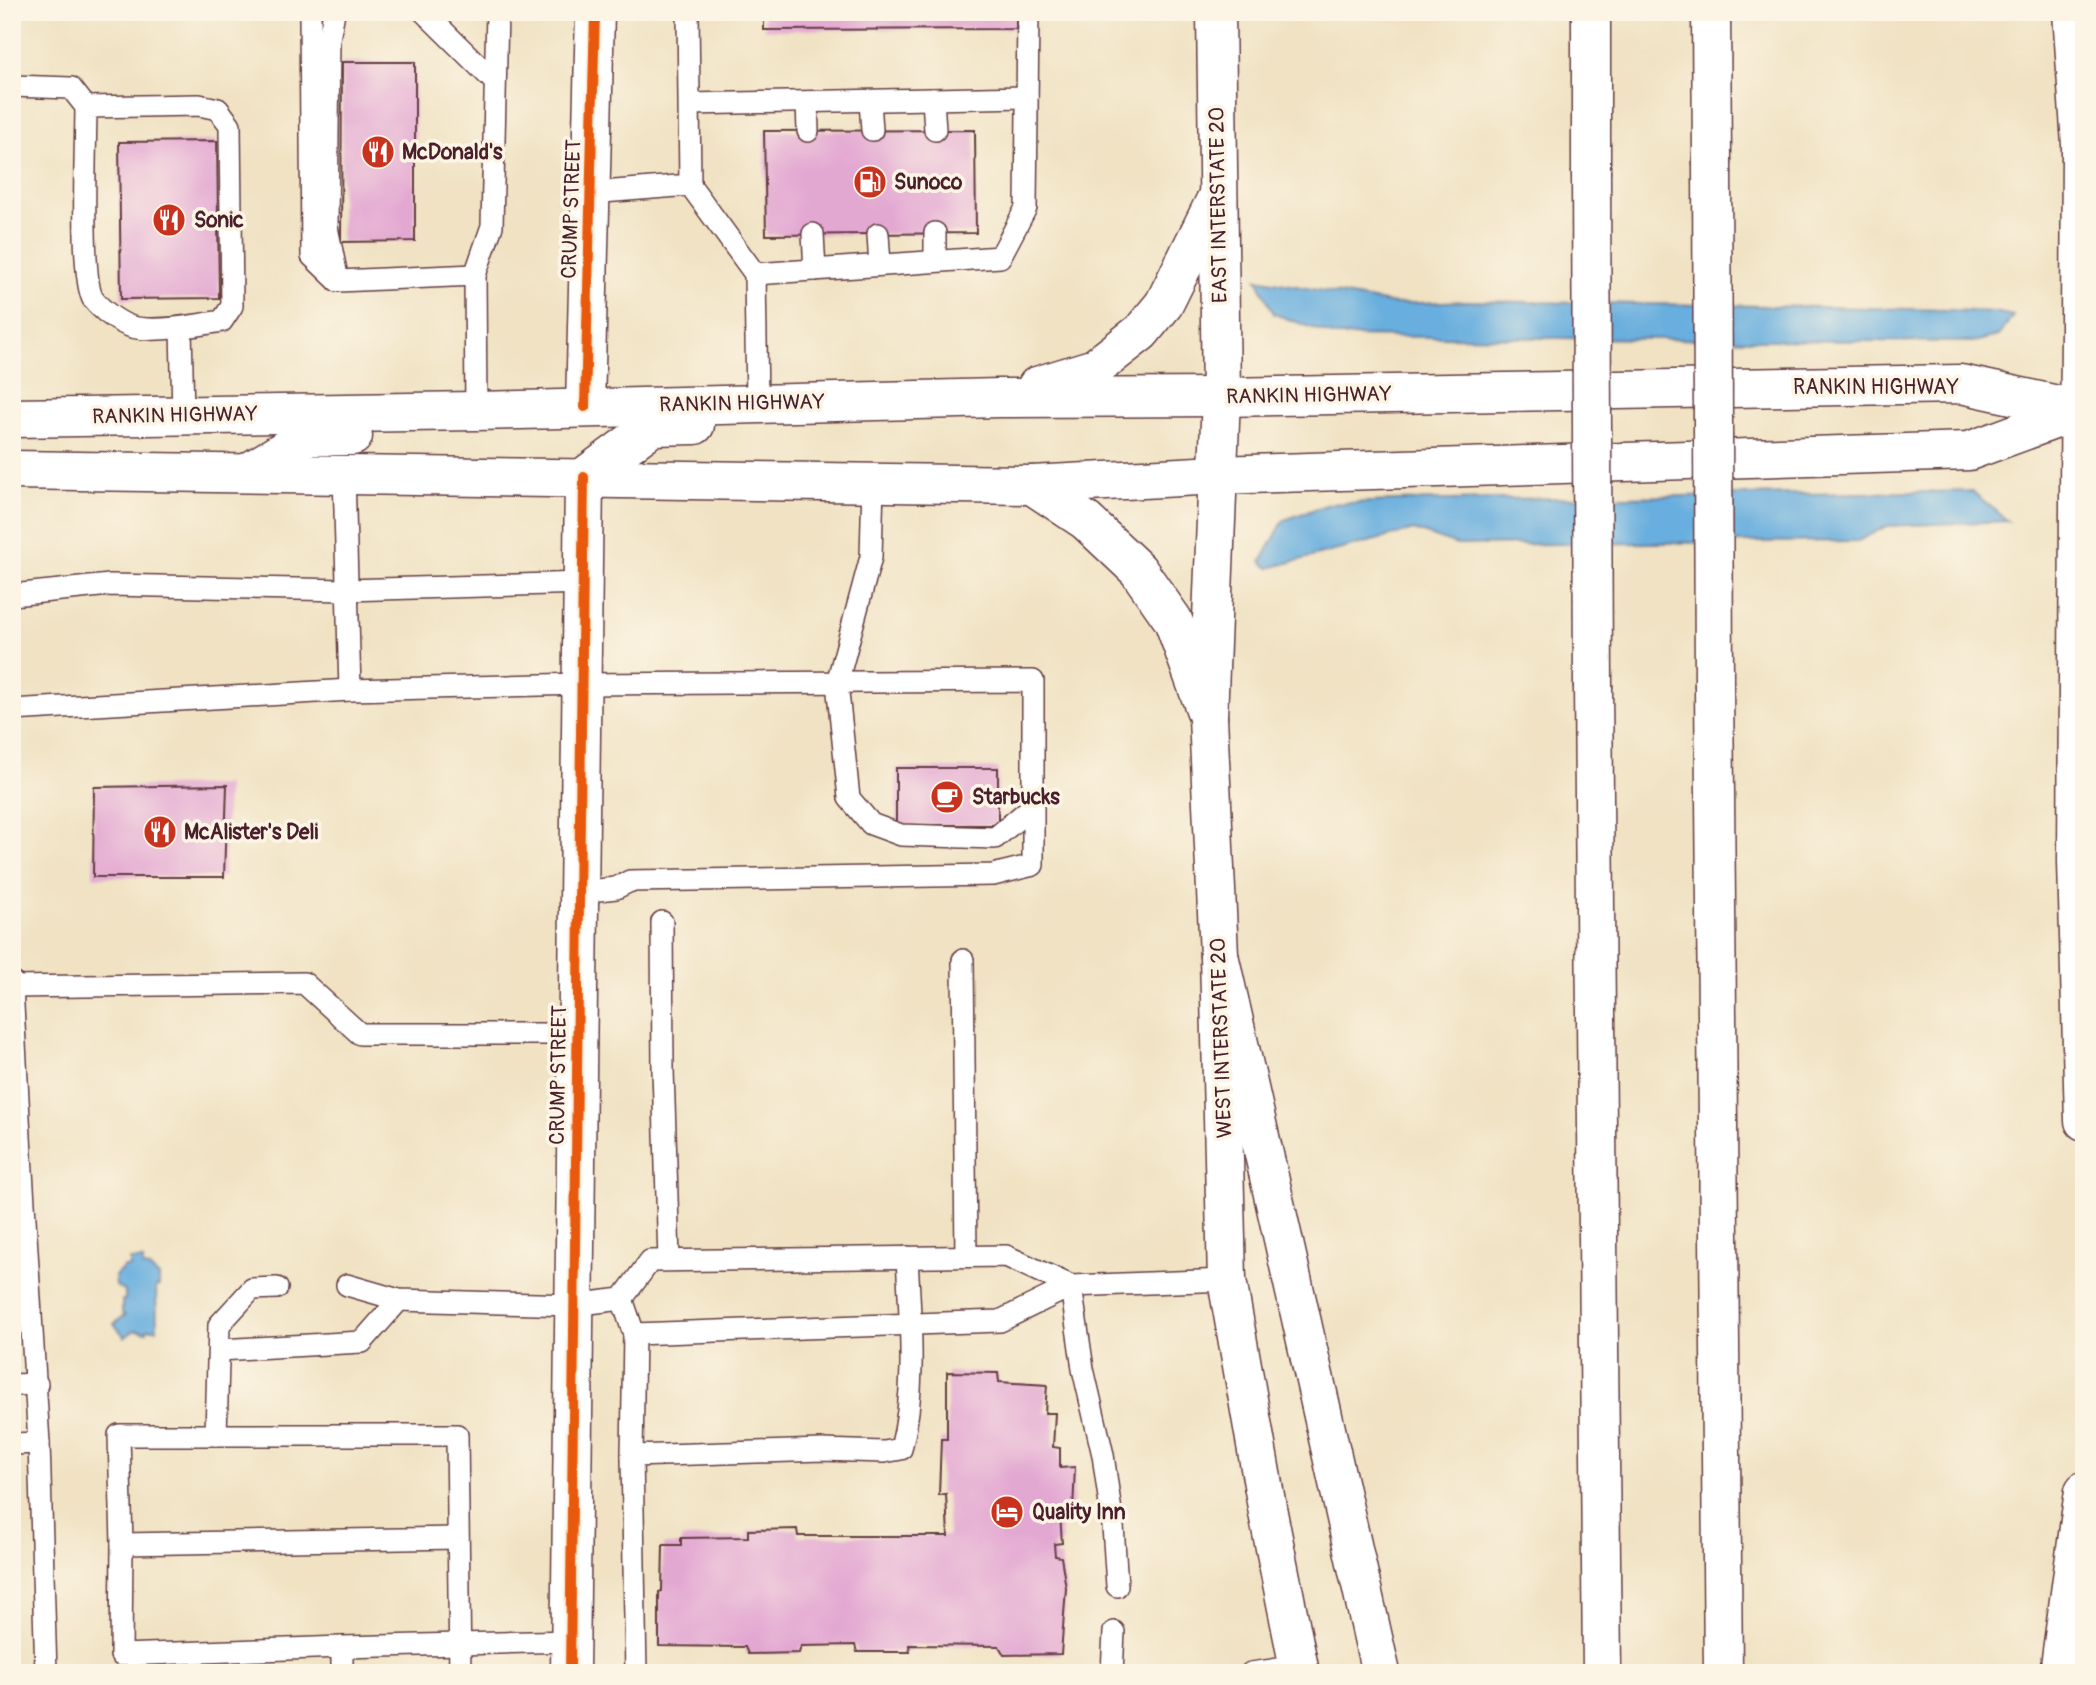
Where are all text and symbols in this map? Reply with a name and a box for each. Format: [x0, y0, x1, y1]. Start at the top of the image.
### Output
street label: EAST INTERSTATE 20 [1203, 107, 1234, 303]
restaurant icon: McDonald's [359, 133, 397, 171]
street label: CRUMP STREET [556, 138, 587, 279]
place label: McDonald's [402, 139, 503, 166]
fuel station icon: Sunoco [851, 163, 889, 201]
place label: Sunoco [894, 169, 963, 196]
restaurant icon: Sonic [150, 201, 188, 239]
place label: Sonic [194, 207, 244, 234]
street label: RANKIN HIGHWAY [1793, 374, 1959, 401]
street label: RANKIN HIGHWAY [1226, 381, 1392, 410]
street label: RANKIN HIGHWAY [659, 389, 825, 418]
street label: RANKIN HIGHWAY [92, 401, 258, 430]
cafe icon: Starbucks [928, 778, 966, 816]
place label: Starbucks [972, 784, 1060, 811]
restaurant icon: McAlister's Deli [141, 813, 179, 851]
place label: McAlister's Deli [184, 819, 318, 846]
street label: WEST INTERSTATE 20 [1205, 937, 1238, 1139]
street label: CRUMP STREET [544, 1005, 573, 1145]
hotel icon: Quality Inn [988, 1493, 1026, 1531]
place label: Quality Inn [1032, 1499, 1126, 1526]

